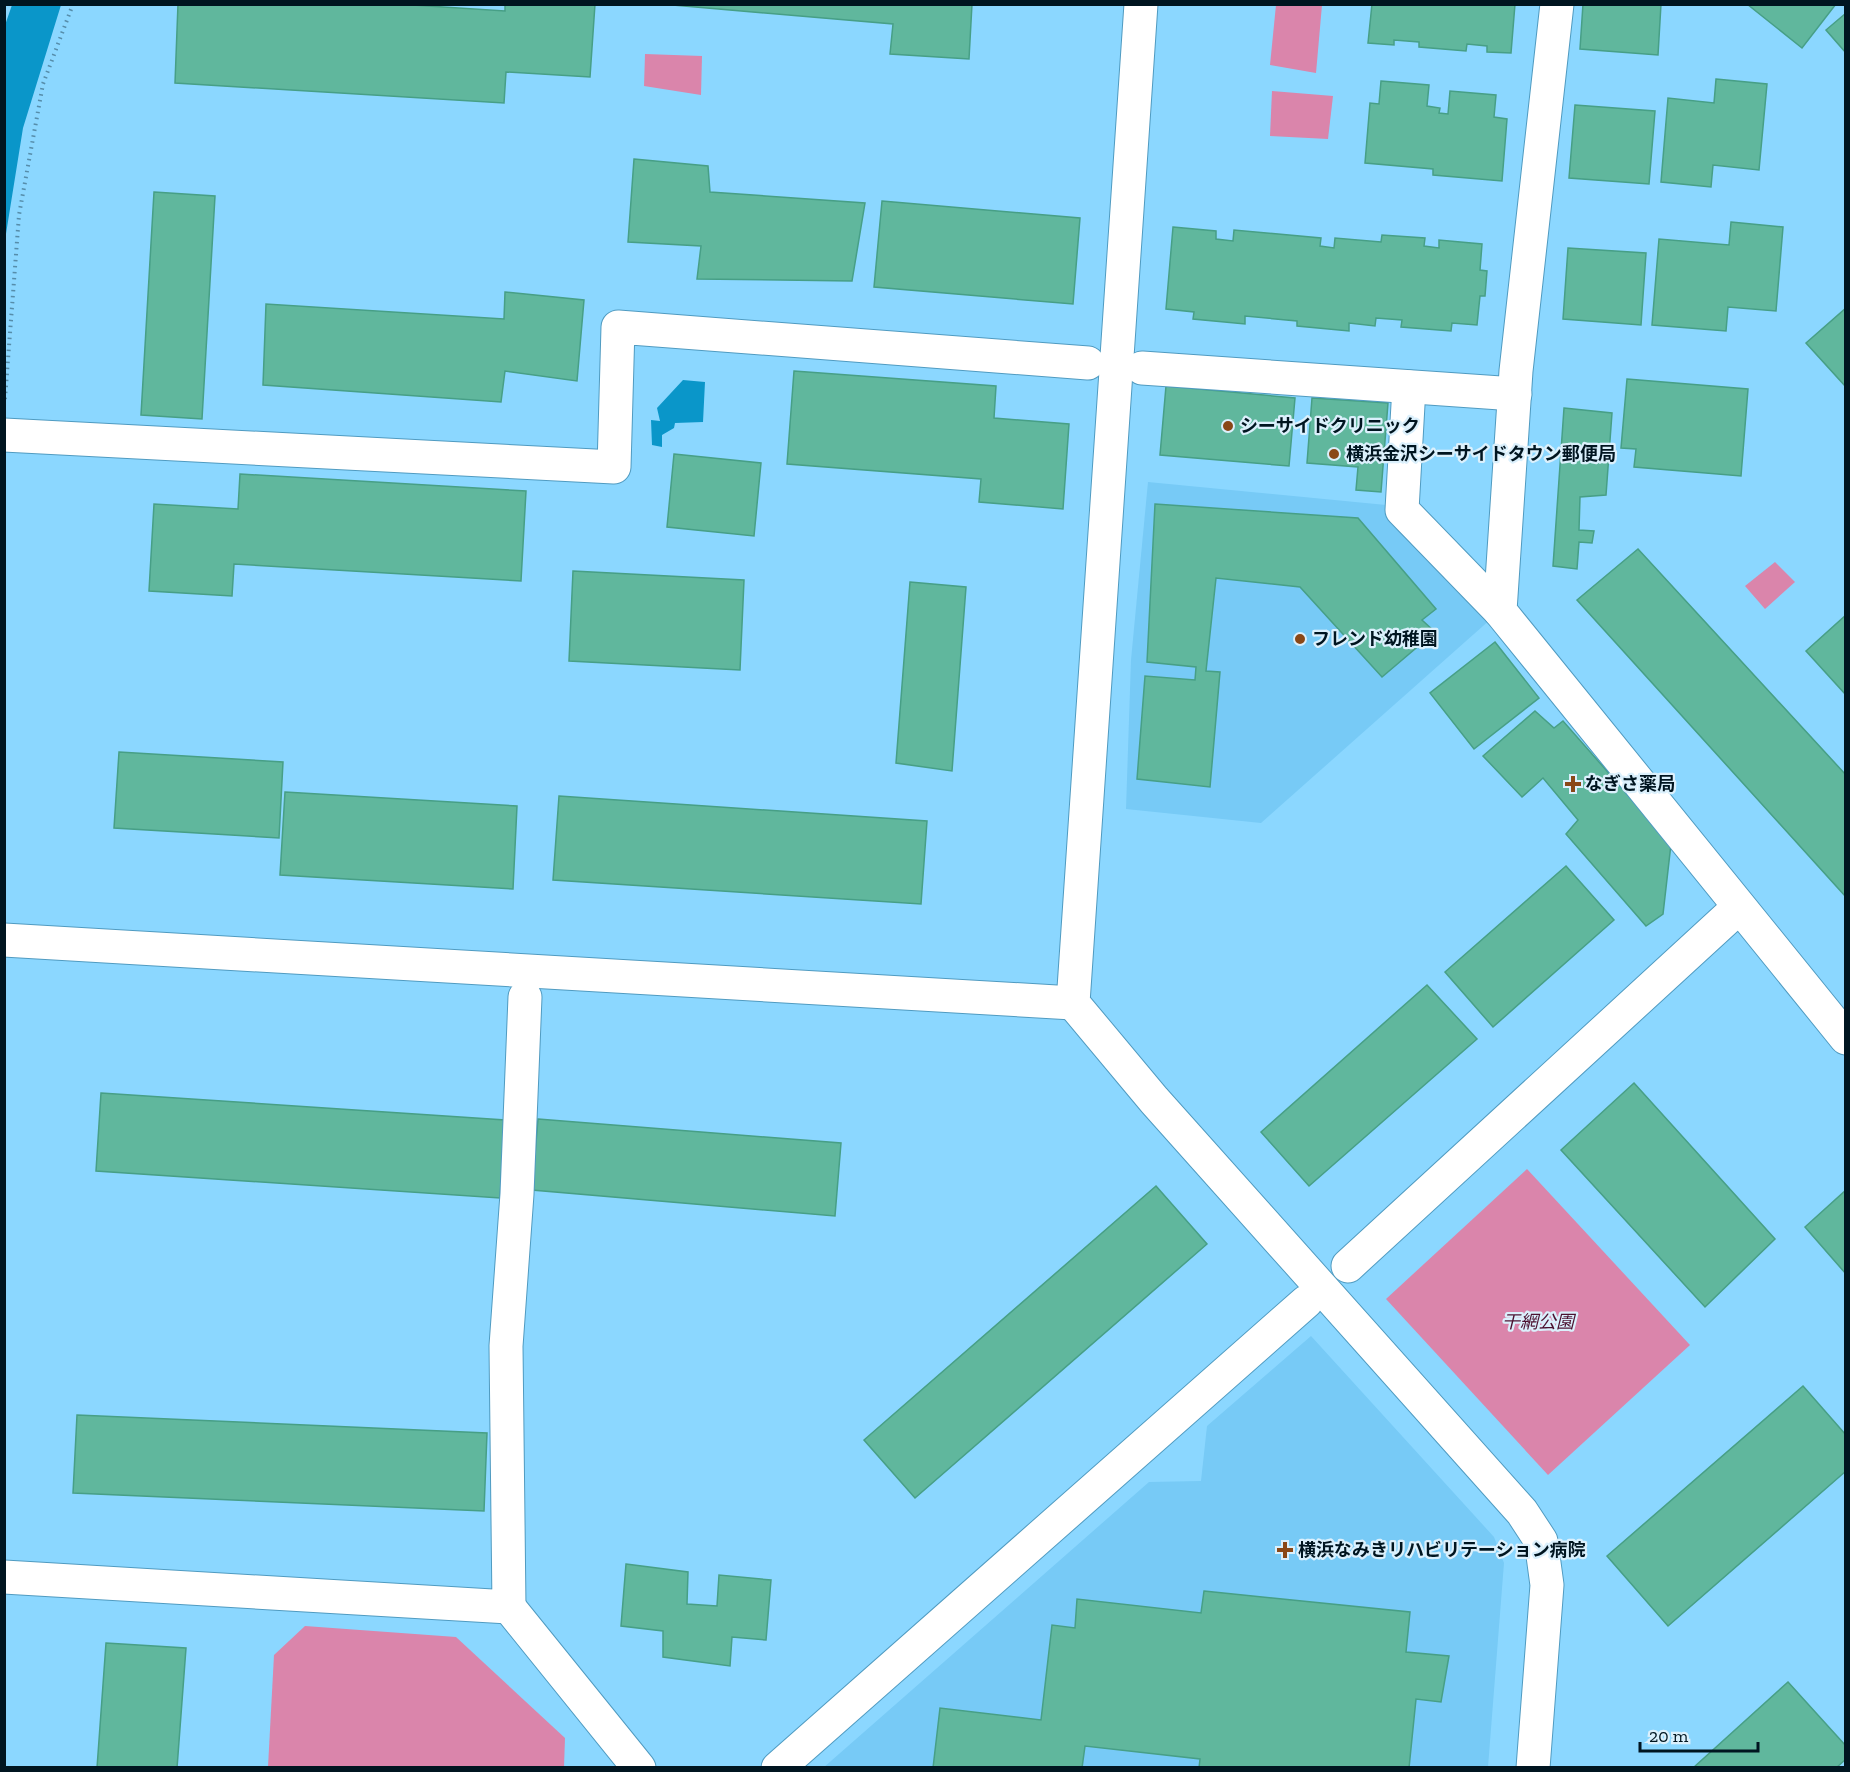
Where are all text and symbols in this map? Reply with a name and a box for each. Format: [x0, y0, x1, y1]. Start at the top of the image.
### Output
place label: シーサイドクリニック [1240, 415, 1420, 437]
marker: シーサイドクリニック [1221, 419, 1235, 433]
place label: 横浜金沢シーサイドタウン郵便局 [1346, 443, 1616, 465]
marker: 横浜金沢シーサイドタウン郵便局 [1327, 447, 1341, 461]
place label: フレンド幼稚園 [1312, 628, 1438, 650]
marker: フレンド幼稚園 [1293, 632, 1307, 646]
place label: なぎさ薬局 [1585, 773, 1675, 795]
marker: なぎさ薬局 [1566, 777, 1580, 791]
park label: 干網公園 [1502, 1311, 1577, 1333]
place label: 横浜なみきリハビリテーション病院 [1298, 1539, 1586, 1561]
marker: 横浜なみきリハビリテーション病院 [1276, 1541, 1294, 1559]
scale bar [1640, 1715, 1758, 1753]
text: 20 m [1649, 1725, 1689, 1747]

